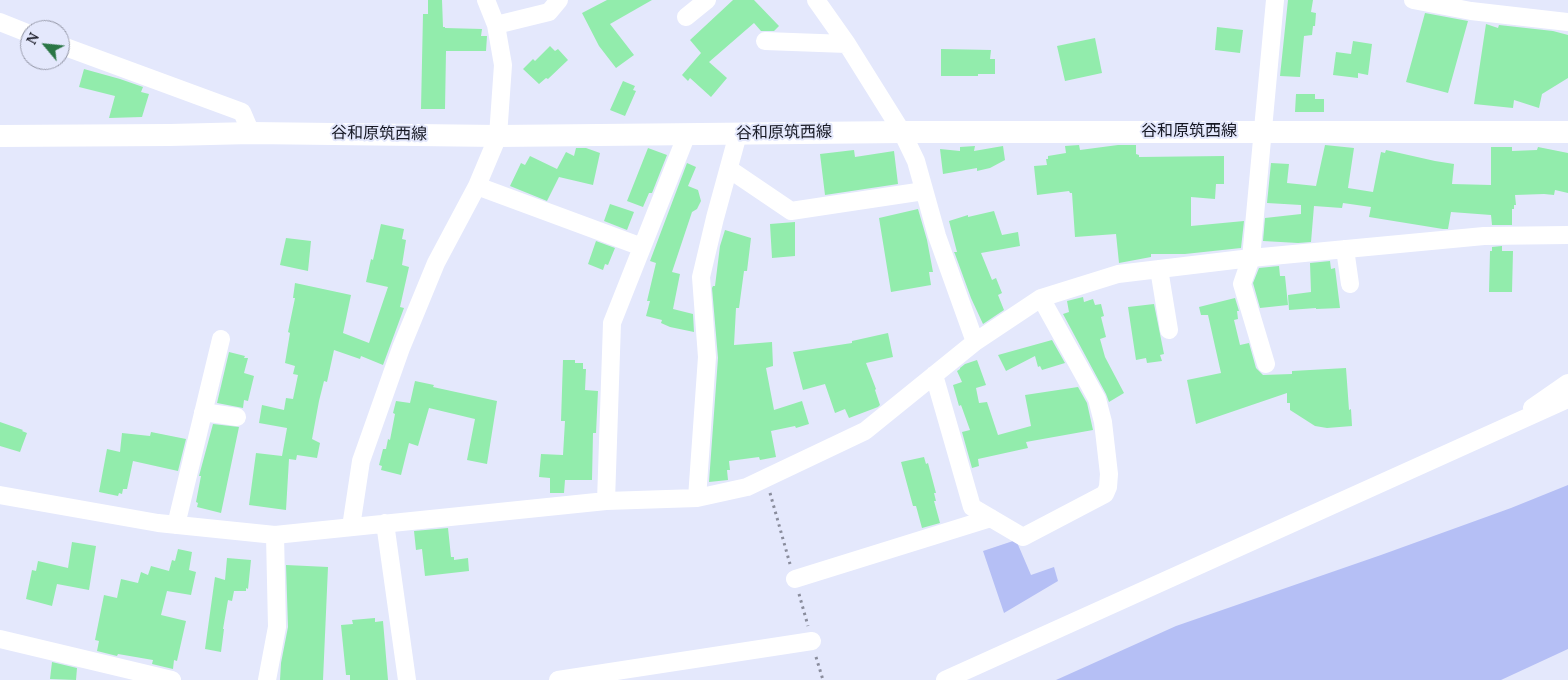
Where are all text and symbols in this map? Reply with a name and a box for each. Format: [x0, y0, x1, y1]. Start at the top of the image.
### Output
north arrow [20, 20, 70, 70]
text: N [21, 29, 43, 47]
street label: 谷和原筑西線 [1141, 121, 1237, 141]
street label: 谷和原筑西線 [736, 123, 832, 143]
street label: 谷和原筑西線 [331, 124, 427, 144]

